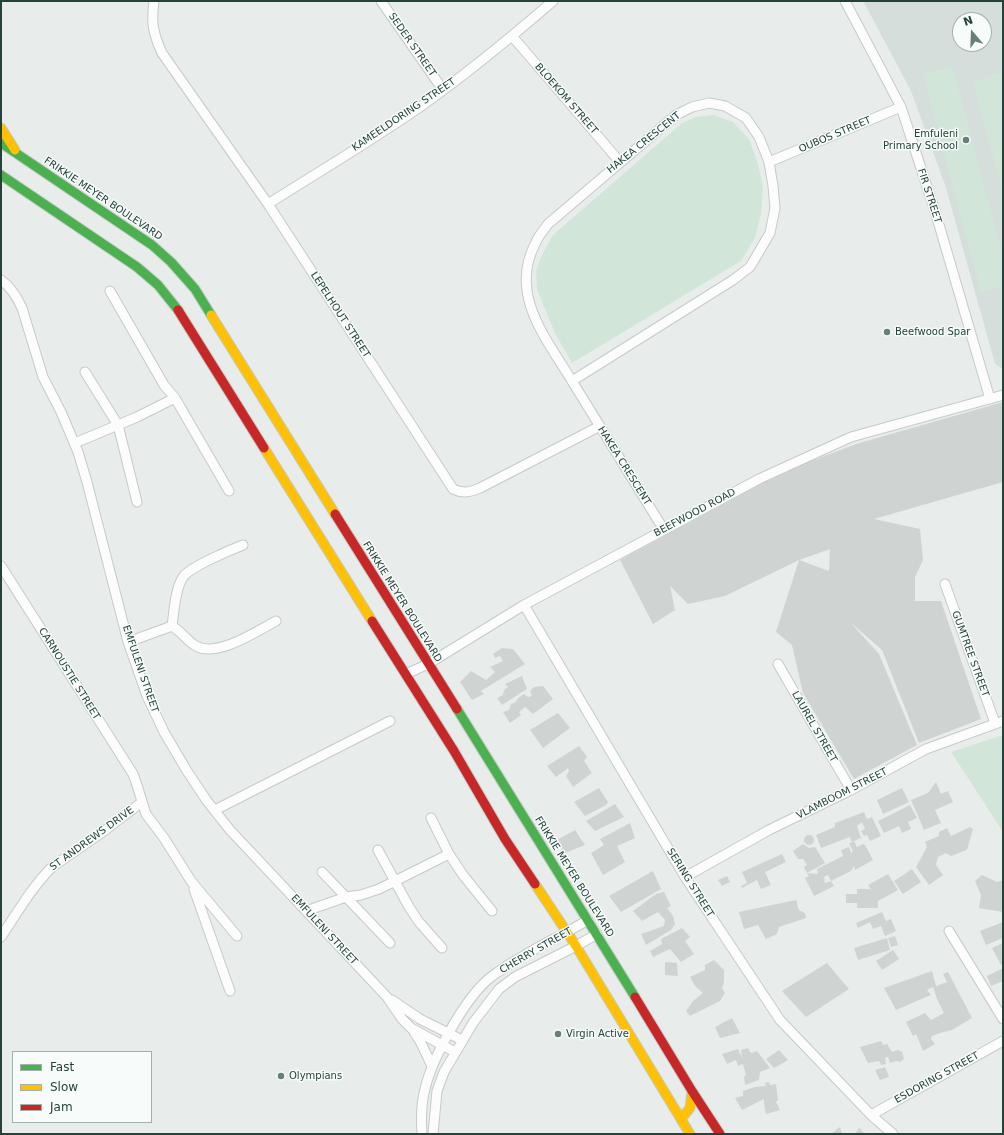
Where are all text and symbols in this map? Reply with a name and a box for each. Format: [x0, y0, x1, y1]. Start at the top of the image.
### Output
street label: SEDER STREET [386, 11, 438, 79]
north arrow [952, 12, 992, 52]
text: N [962, 13, 975, 29]
street label: BLOEKOM STREET [532, 61, 600, 137]
street label: KAMEELDORING STREET [350, 76, 458, 154]
street label: HAKEA CRESCENT [605, 110, 683, 176]
street label: OUBOS STREET [797, 114, 873, 156]
place label: Emfuleni Primary School [883, 128, 958, 152]
marker: Emfuleni Primary School [961, 135, 971, 145]
street label: FRIKKIE MEYER BOULEVARD [42, 155, 164, 243]
street label: FIR STREET [914, 167, 944, 225]
street label: LEPELHOUT STREET [308, 270, 372, 360]
place label: Beefwood Spar [895, 326, 970, 338]
marker: Beefwood Spar [882, 327, 892, 337]
street label: HAKEA CRESCENT [595, 424, 653, 508]
street label: BEEFWOOD ROAD [652, 486, 738, 540]
street label: FRIKKIE MEYER BOULEVARD [360, 539, 444, 665]
street label: GUMTREE STREET [949, 609, 991, 699]
street label: EMFULENI STREET [119, 624, 161, 714]
street label: CARNOUSTIE STREET [36, 626, 102, 722]
street label: LAUREL STREET [789, 689, 839, 765]
street label: VLAMBOOM STREET [795, 766, 889, 822]
street label: ST ANDREWS DRIVE [48, 804, 136, 874]
street label: FRIKKIE MEYER BOULEVARD [532, 814, 616, 940]
street label: SERING STREET [664, 846, 716, 920]
street label: EMFULENI STREET [288, 892, 360, 968]
street label: CHERRY STREET [498, 925, 574, 977]
place label: Virgin Active [566, 1028, 629, 1040]
marker: Virgin Active [553, 1029, 563, 1039]
street label: ESDORING STREET [893, 1050, 981, 1106]
legend [12, 1051, 152, 1123]
text: Fast [50, 1060, 74, 1074]
place label: Olympians [289, 1070, 342, 1082]
marker: Olympians [276, 1071, 286, 1081]
text: Slow [50, 1080, 78, 1094]
text: Jam [50, 1100, 73, 1114]

